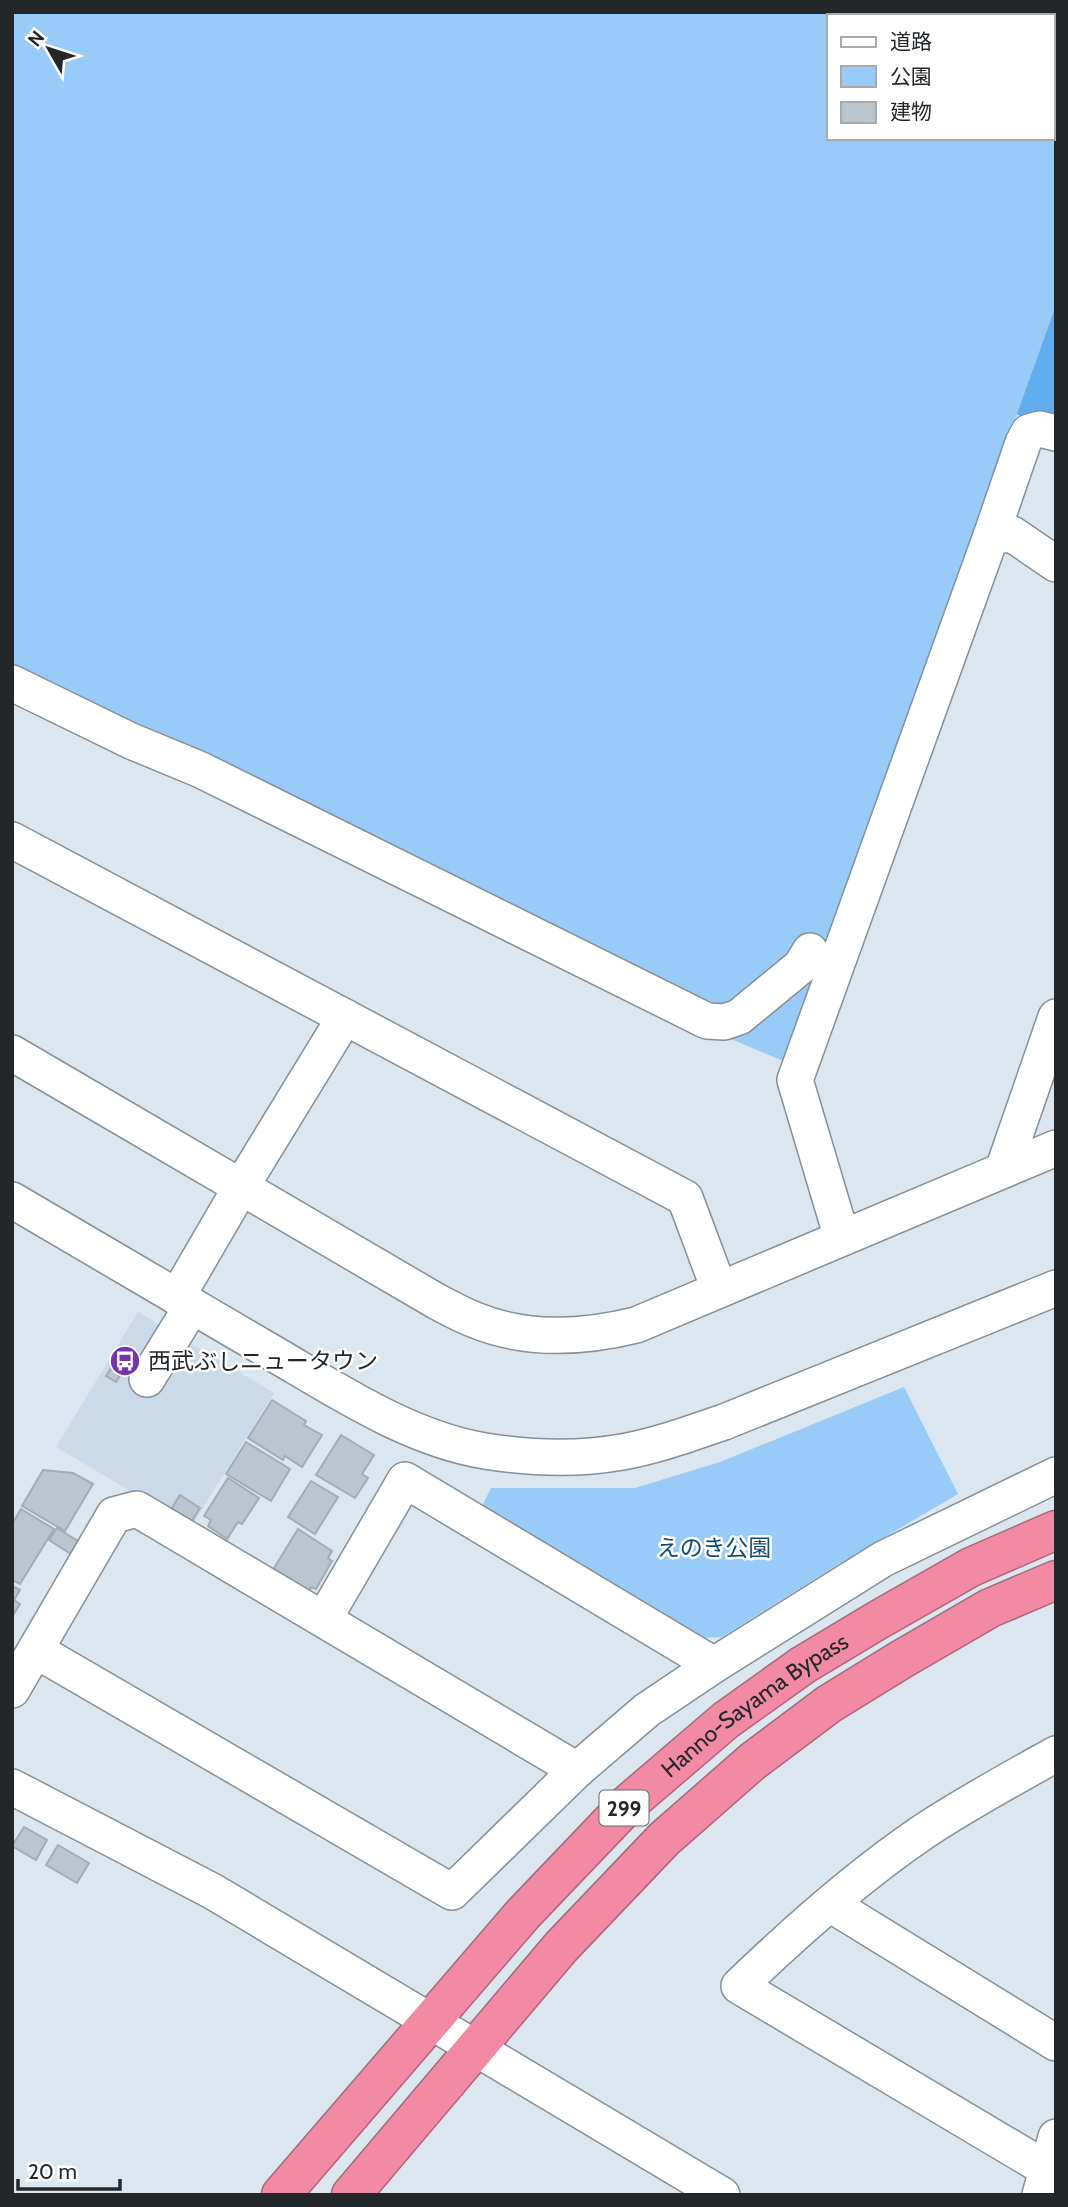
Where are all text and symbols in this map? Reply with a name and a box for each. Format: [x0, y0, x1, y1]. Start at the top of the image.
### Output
north arrow [14, 14, 84, 84]
legend [827, 14, 1054, 140]
text: N [23, 26, 49, 51]
text: 道路 [890, 29, 932, 54]
text: 公園 [890, 64, 932, 89]
text: 建物 [890, 99, 932, 124]
bus stop icon: 西武ぶしニュータウン [108, 1344, 142, 1378]
place label: 西武ぶしニュータウン [148, 1347, 378, 1375]
park label: えのき公園 [657, 1534, 771, 1562]
street label: Hanno-Sayama Bypass [655, 1627, 853, 1783]
road number: 299 [600, 1790, 648, 1826]
scale bar [18, 2148, 119, 2192]
text: 20 m [28, 2159, 77, 2184]

